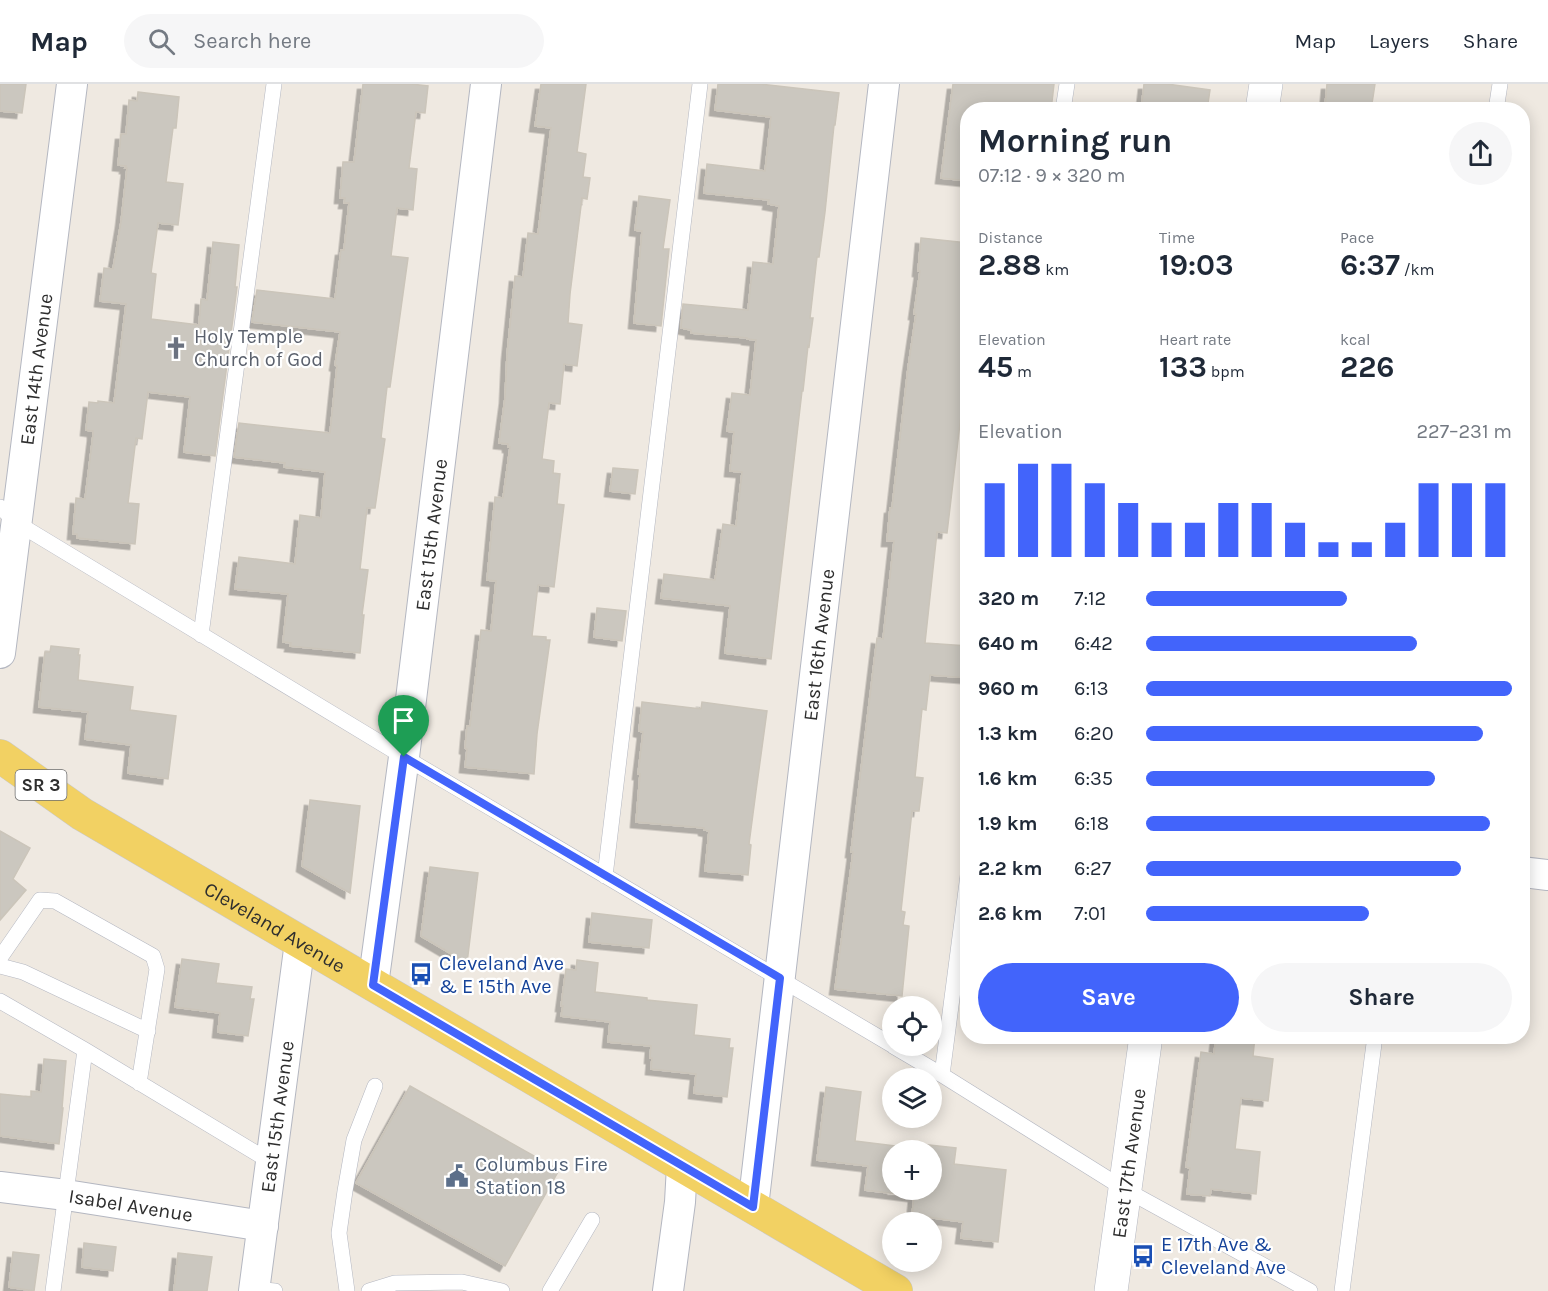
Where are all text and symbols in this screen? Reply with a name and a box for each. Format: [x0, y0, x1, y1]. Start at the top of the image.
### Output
search box [124, 14, 544, 68]
text: Map [30, 25, 88, 58]
icon: search [145, 25, 178, 58]
text: Search here [193, 28, 311, 54]
text: Map [1294, 29, 1336, 53]
text: Layers [1369, 29, 1430, 53]
text: Share [1463, 29, 1518, 53]
text: Morning run [978, 122, 1172, 160]
button: share [1449, 122, 1512, 185]
text: 07:12 · 9 × 320 m [978, 164, 1125, 187]
text: Distance [978, 228, 1043, 247]
text: Time [1159, 228, 1195, 247]
text: Pace [1340, 228, 1374, 247]
text: 2.88 [978, 247, 1041, 283]
text: 19:03 [1159, 247, 1234, 283]
text: 6:37 [1340, 247, 1400, 283]
text: km [1041, 260, 1069, 279]
text: /km [1400, 260, 1435, 279]
street label: East 14th Avenue [15, 292, 57, 447]
place label: Holy Temple Church of God [194, 325, 323, 371]
text: Elevation [978, 330, 1046, 349]
text: Heart rate [1159, 330, 1231, 349]
text: kcal [1340, 330, 1371, 349]
church icon: Holy Temple Church of God [163, 335, 189, 361]
text: 45 [978, 349, 1013, 385]
text: 133 [1159, 349, 1207, 385]
text: 226 [1340, 349, 1395, 385]
text: m [1013, 362, 1032, 381]
text: bpm [1207, 362, 1245, 381]
text: Elevation [978, 420, 1063, 443]
text: 227–231 m [1417, 420, 1512, 443]
street label: East 15th Avenue [411, 457, 452, 612]
street label: East 16th Avenue [799, 567, 839, 722]
text: 320 m [978, 587, 1039, 610]
text: 7:12 [1074, 587, 1106, 610]
text: 640 m [978, 632, 1039, 655]
text: 6:42 [1074, 632, 1113, 655]
text: 960 m [978, 677, 1039, 700]
text: 6:13 [1074, 677, 1108, 700]
pin [378, 695, 429, 757]
icon: arrive [387, 704, 420, 737]
text: 1.3 km [978, 722, 1038, 745]
text: 6:20 [1074, 722, 1114, 745]
text: 1.6 km [978, 767, 1037, 790]
text: 6:35 [1074, 767, 1113, 790]
road number: SR 3 [15, 770, 66, 800]
text: 1.9 km [978, 812, 1038, 835]
text: 6:18 [1074, 812, 1109, 835]
text: 2.2 km [978, 857, 1042, 880]
text: 6:27 [1074, 857, 1111, 880]
street label: Cleveland Avenue [200, 877, 349, 978]
text: 2.6 km [978, 902, 1042, 925]
text: 7:01 [1074, 902, 1106, 925]
place label: Cleveland Ave & E 15th Ave [439, 952, 564, 998]
bus stop icon: Cleveland Ave & E 15th Ave [408, 961, 434, 987]
button: Save [978, 963, 1239, 1032]
button: Share [1251, 963, 1512, 1032]
map controls [882, 996, 942, 1272]
button: locate [882, 996, 942, 1056]
street label: East 15th Avenue [256, 1039, 299, 1194]
button: layers [882, 1068, 942, 1128]
street label: East 17th Avenue [1107, 1087, 1151, 1240]
button: + [882, 1140, 942, 1200]
place label: Columbus Fire Station 18 [475, 1153, 608, 1199]
public building icon: Columbus Fire Station 18 [444, 1163, 470, 1189]
street label: Isabel Avenue [67, 1185, 194, 1227]
button: − [882, 1212, 942, 1272]
place label: E 17th Ave & Cleveland Ave [1161, 1233, 1286, 1279]
bus stop icon: E 17th Ave & Cleveland Ave [1130, 1243, 1156, 1269]

